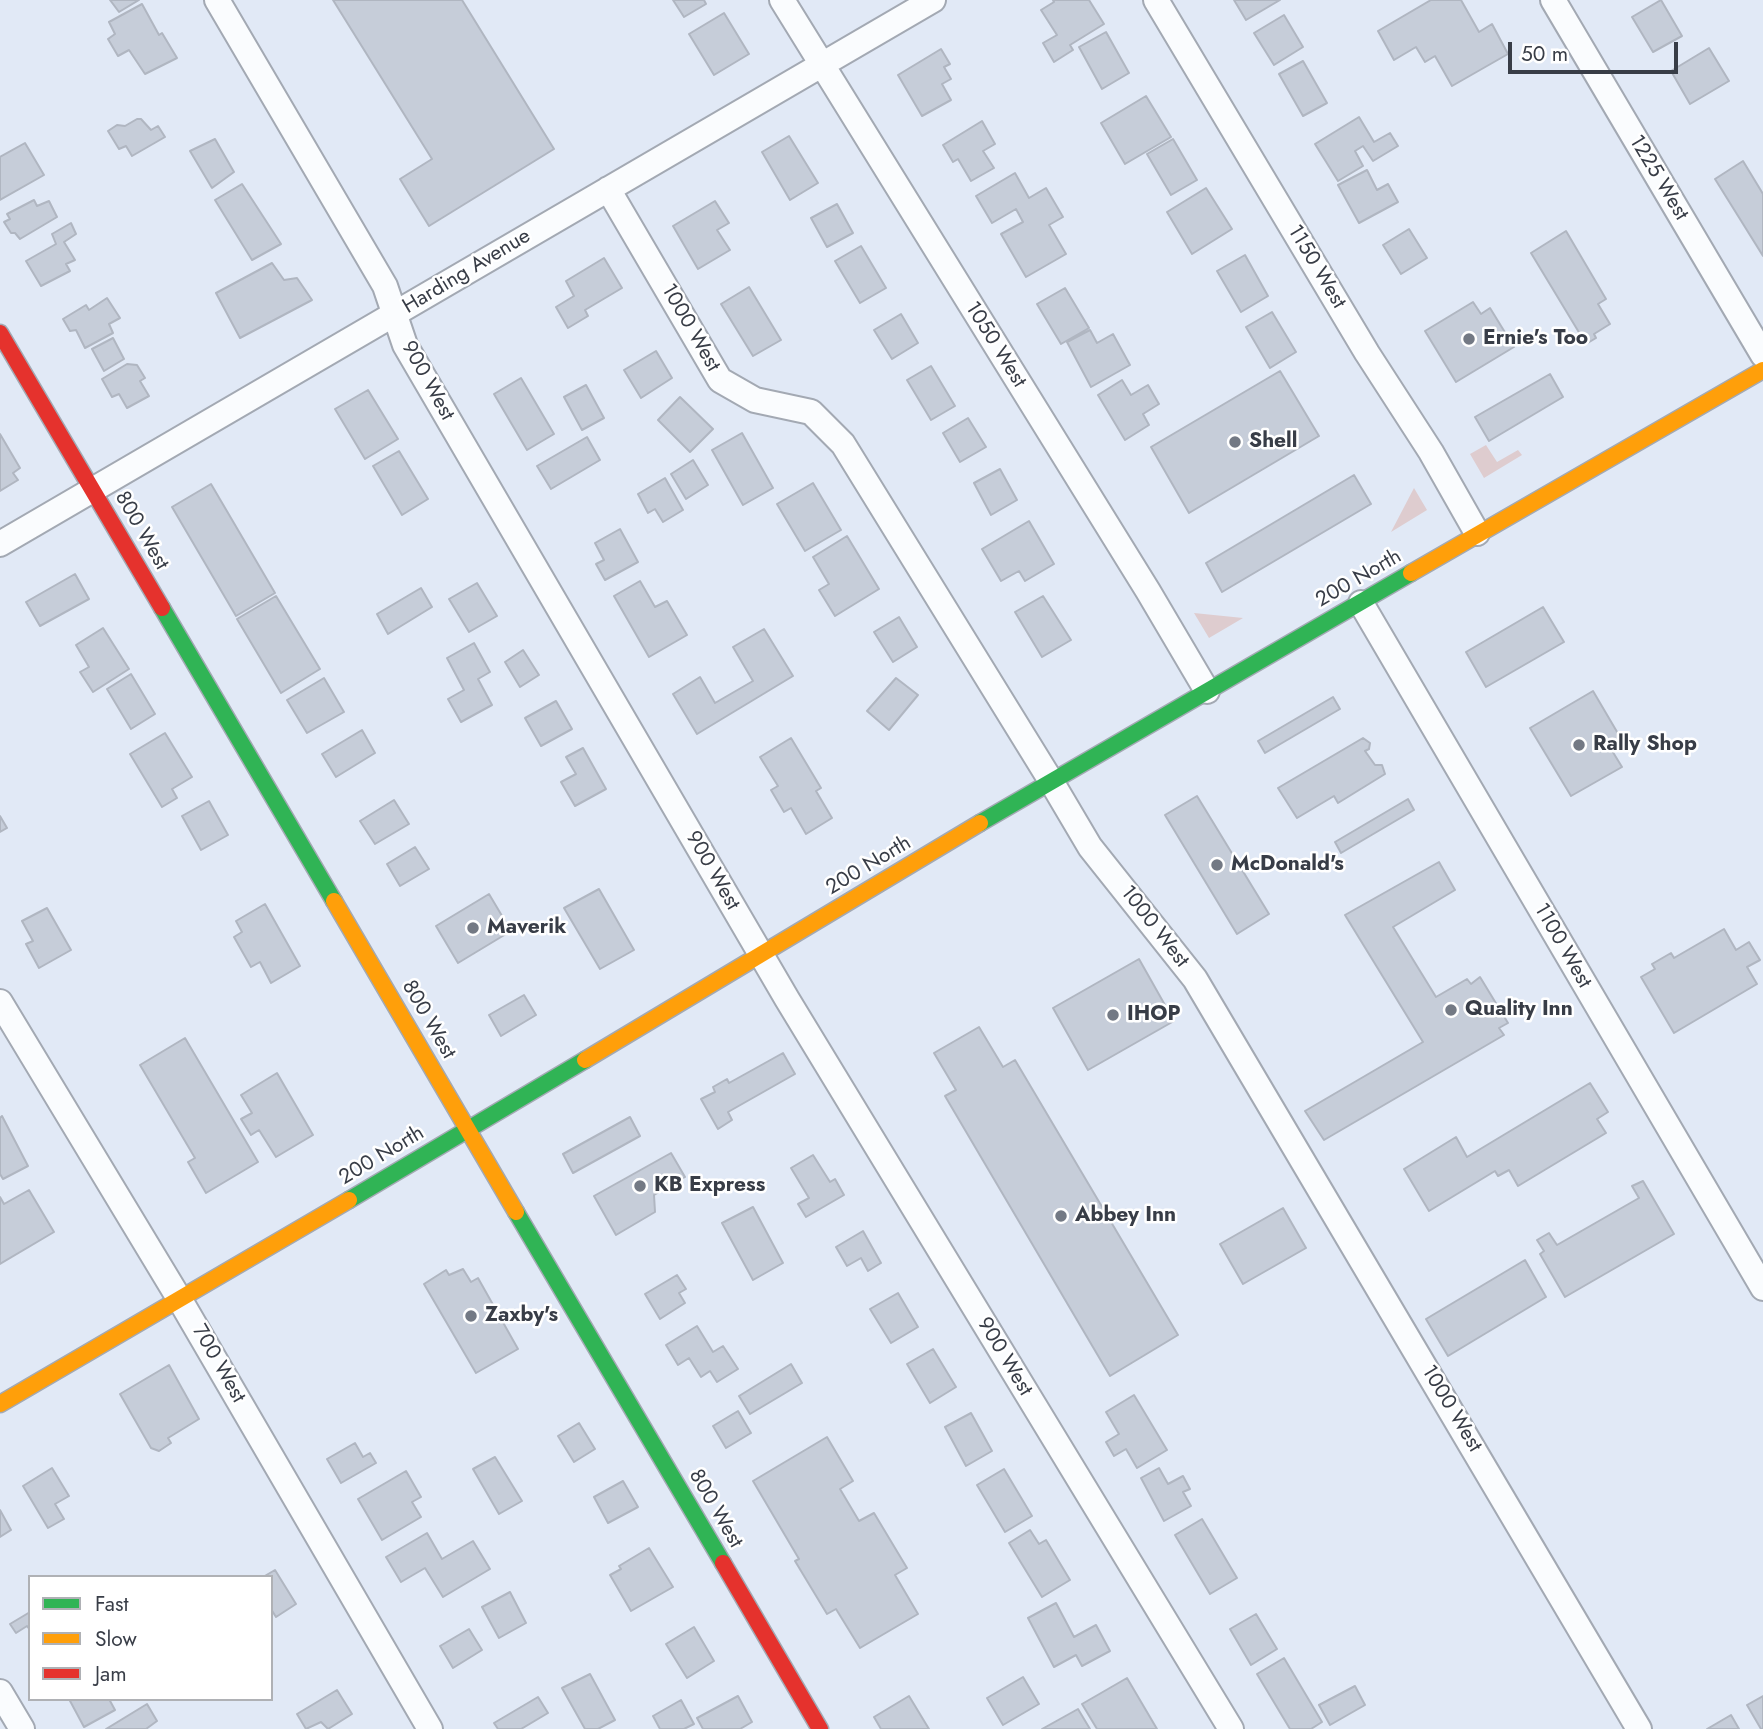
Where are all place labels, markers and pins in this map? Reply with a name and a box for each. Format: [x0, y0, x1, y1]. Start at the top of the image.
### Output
place label: Ernie's Too [1483, 326, 1588, 352]
marker: Ernie's Too [1461, 331, 1477, 347]
place label: Shell [1249, 429, 1297, 455]
marker: Shell [1227, 434, 1243, 450]
place label: Rally Shop [1593, 732, 1697, 758]
marker: Rally Shop [1571, 737, 1587, 753]
place label: McDonald's [1231, 852, 1344, 878]
marker: McDonald's [1209, 857, 1225, 873]
place label: Maverik [487, 915, 566, 941]
marker: Maverik [465, 920, 481, 936]
place label: Quality Inn [1465, 997, 1573, 1023]
place label: IHOP [1127, 1002, 1181, 1028]
marker: Quality Inn [1443, 1002, 1459, 1018]
marker: IHOP [1105, 1007, 1121, 1023]
place label: KB Express [654, 1173, 765, 1199]
marker: KB Express [632, 1178, 648, 1194]
place label: Abbey Inn [1075, 1203, 1176, 1229]
marker: Abbey Inn [1053, 1208, 1069, 1224]
place label: Zaxby's [485, 1303, 558, 1329]
marker: Zaxby's [463, 1308, 479, 1324]

